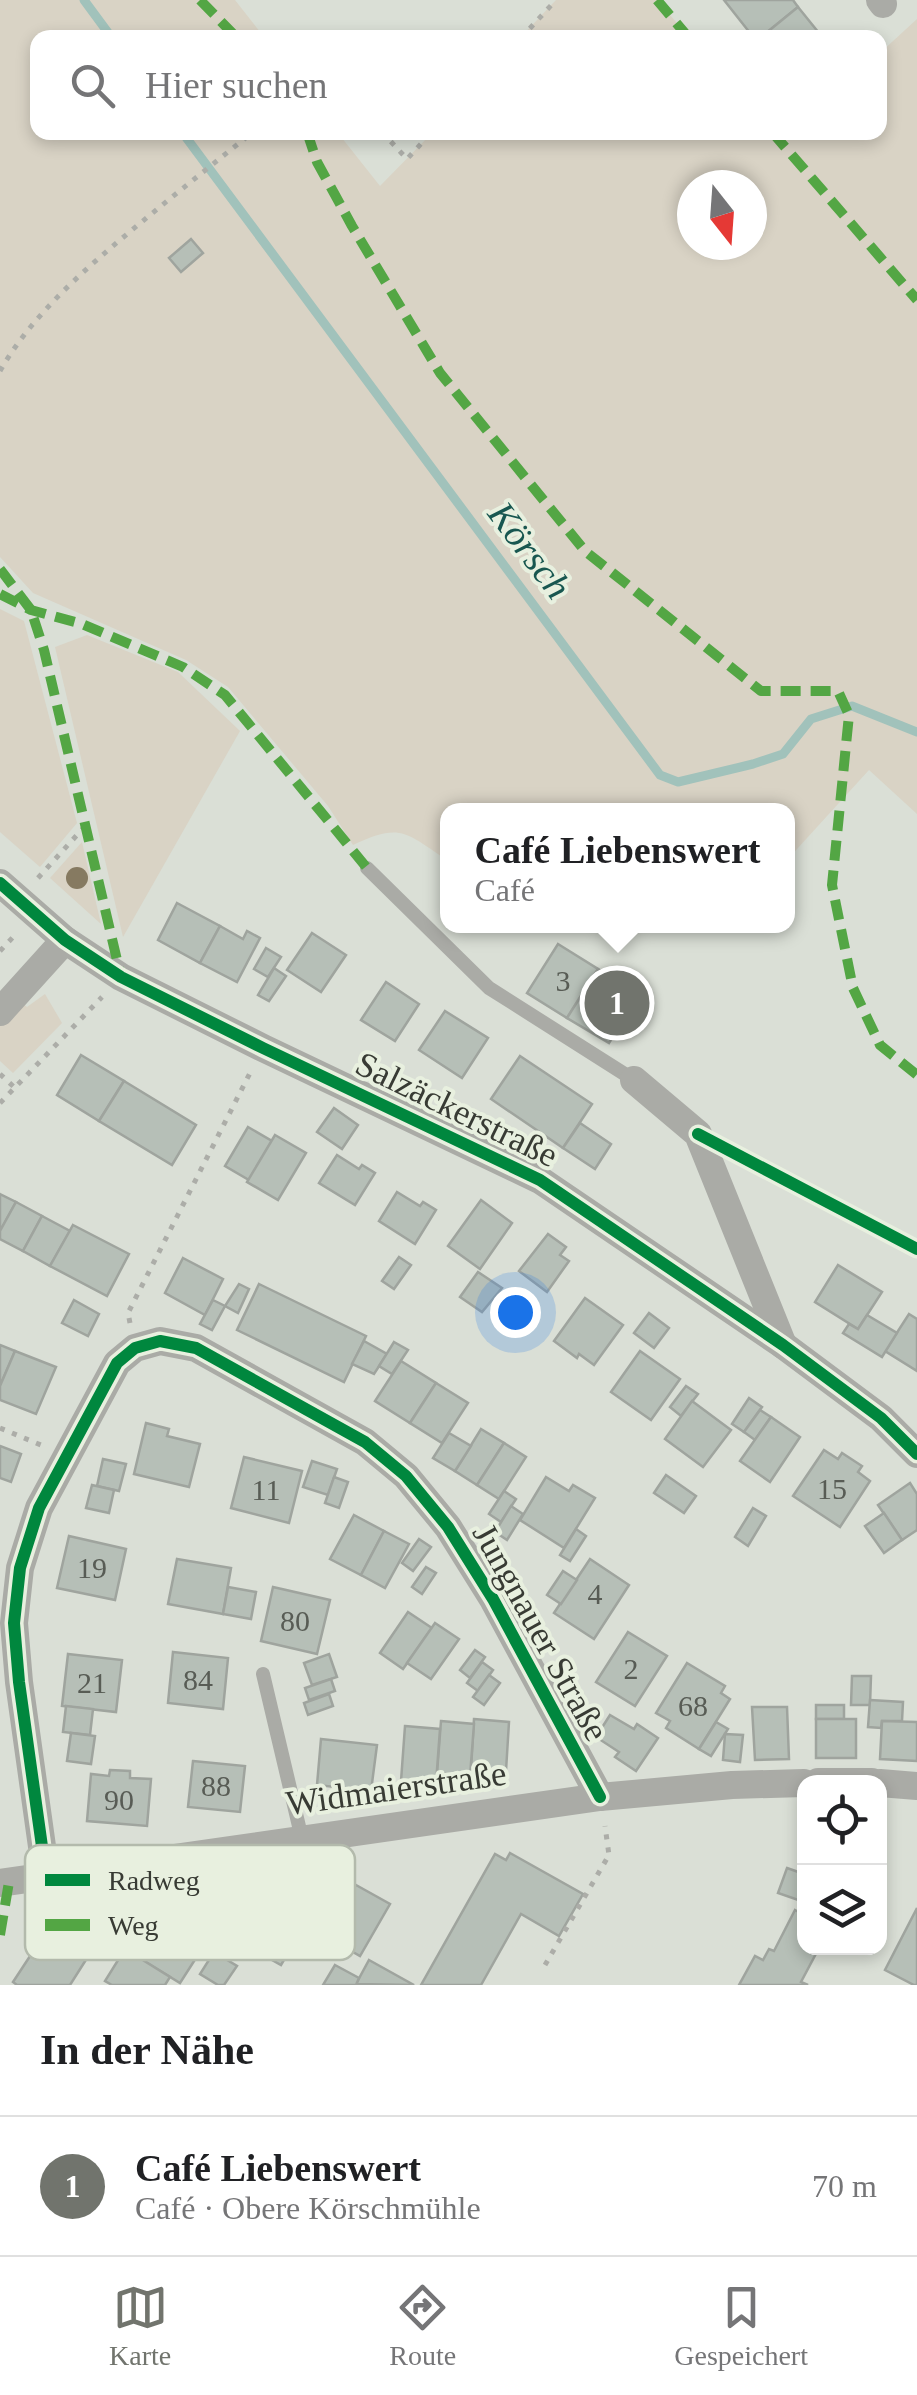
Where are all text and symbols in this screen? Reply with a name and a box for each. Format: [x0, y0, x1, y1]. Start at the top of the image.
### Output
search box [30, 30, 887, 140]
icon: search [65, 58, 120, 113]
text: Hier suchen [145, 64, 328, 106]
north arrow [677, 170, 767, 260]
water label: Körsch [480, 493, 580, 606]
popup [440, 803, 795, 933]
text: Café Liebenswert [475, 829, 760, 871]
text: Café [475, 872, 535, 908]
house number: 3 [556, 964, 571, 997]
pin: 1 [584, 966, 650, 1040]
street label: Salzäckerstraße [350, 1044, 564, 1175]
your location [490, 1287, 541, 1338]
house number: 15 [817, 1472, 847, 1505]
house number: 11 [252, 1473, 280, 1506]
street label: Jungnauer Straße [465, 1517, 616, 1748]
house number: 19 [77, 1551, 107, 1584]
house number: 4 [588, 1577, 603, 1610]
house number: 80 [280, 1604, 310, 1637]
house number: 2 [624, 1652, 639, 1685]
house number: 84 [183, 1663, 213, 1696]
house number: 21 [77, 1666, 107, 1699]
house number: 68 [678, 1689, 708, 1722]
street label: Widmaierstraße [283, 1754, 509, 1823]
house number: 88 [201, 1769, 231, 1802]
map controls [797, 1775, 887, 1955]
button: locate [797, 1775, 887, 1865]
house number: 90 [104, 1783, 134, 1816]
legend [25, 1845, 355, 1960]
text: Radweg [108, 1865, 200, 1896]
button: layers [797, 1865, 887, 1955]
text: Weg [108, 1910, 159, 1941]
text: In der Nähe [40, 2027, 254, 2073]
text: Café Liebenswert [135, 2147, 421, 2189]
text: 1 [65, 2168, 81, 2204]
text: 70 m [812, 2168, 877, 2204]
text: Café · Obere Körschmühle [135, 2190, 481, 2226]
tab: Karte [109, 2280, 171, 2372]
tab: Route [389, 2280, 456, 2372]
tab: Gespeichert [674, 2280, 808, 2372]

